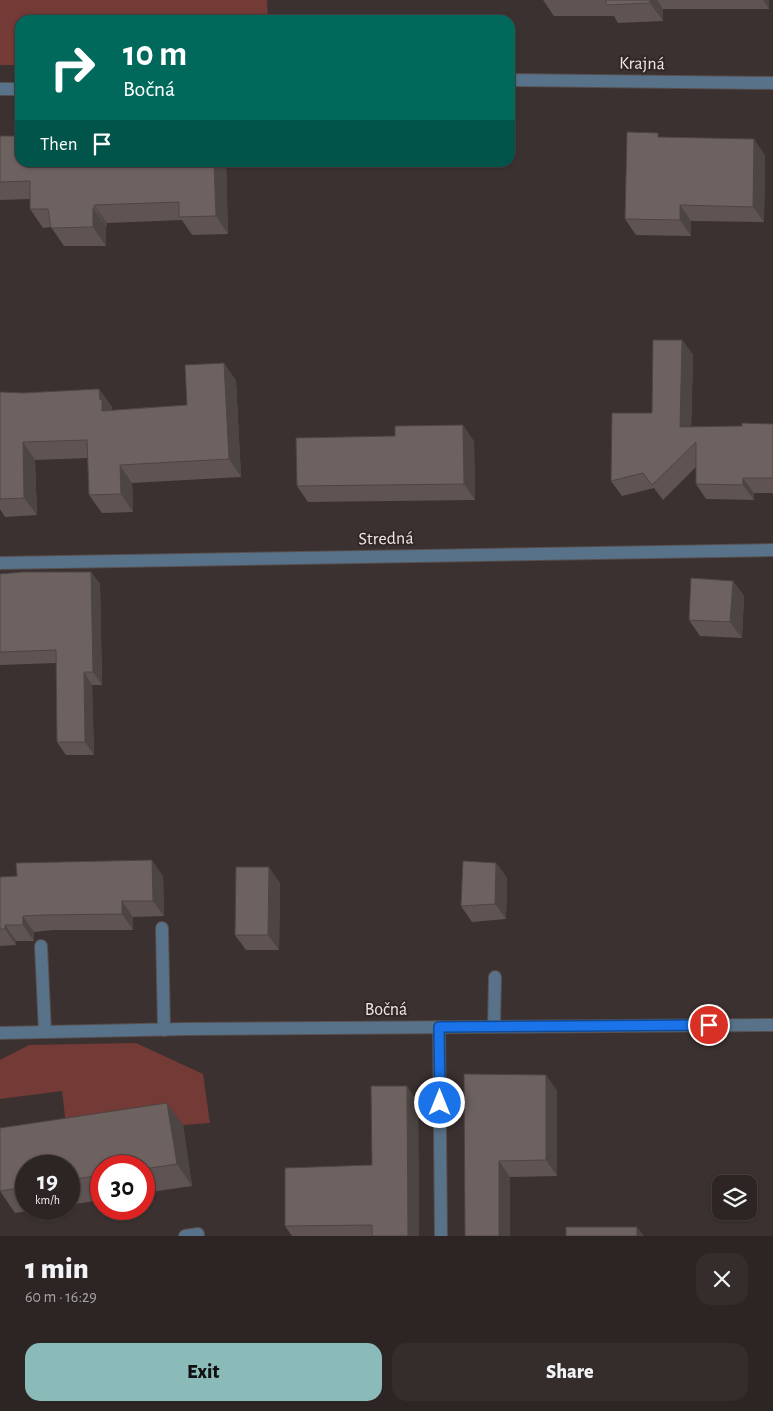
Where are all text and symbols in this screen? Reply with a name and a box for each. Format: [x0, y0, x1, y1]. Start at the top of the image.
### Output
icon: right [40, 35, 105, 100]
text: 10 m [123, 37, 187, 72]
street label: Krajná [619, 55, 665, 73]
text: Bočná [123, 78, 175, 100]
icon: arrive [88, 130, 116, 158]
text: Then [40, 135, 78, 154]
street label: Stredná [358, 530, 414, 548]
street label: Bočná [365, 1001, 407, 1019]
pin [688, 1004, 730, 1046]
icon: arrive [695, 1011, 723, 1039]
position arrow [413, 1076, 465, 1128]
speed limit sign: 30 [90, 1155, 155, 1220]
text: 19 [37, 1169, 58, 1194]
map controls [712, 1175, 757, 1220]
button: layers [712, 1175, 757, 1220]
text: km/h [35, 1194, 60, 1206]
button: close [696, 1253, 748, 1305]
text: 1 min [25, 1254, 89, 1284]
text: 60 m · 16:29 [25, 1289, 97, 1305]
button: Exit [25, 1343, 382, 1401]
button: Share [392, 1343, 748, 1401]

